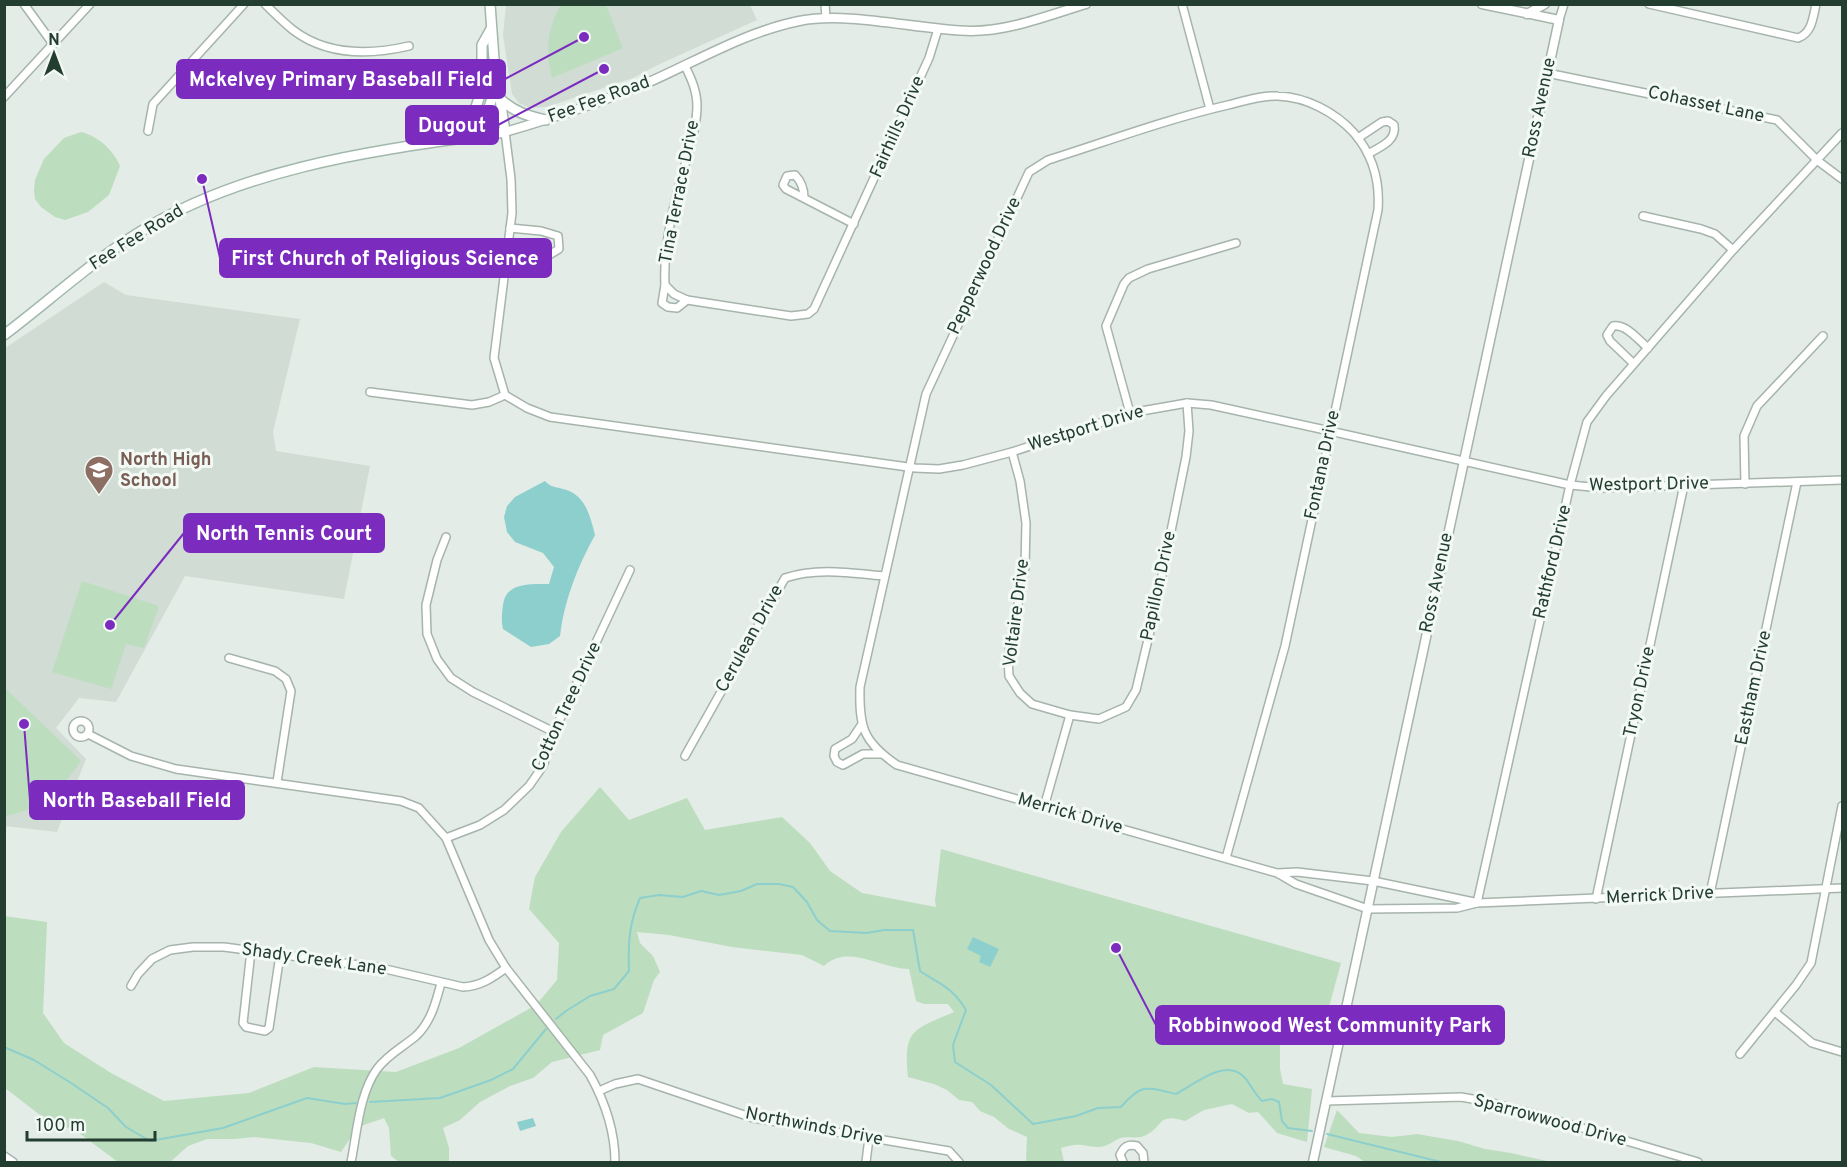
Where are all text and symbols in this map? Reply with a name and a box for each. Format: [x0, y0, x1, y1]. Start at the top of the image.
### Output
north arrow [24, 24, 84, 84]
text: N [48, 31, 60, 51]
street label: Ross Avenue [1518, 56, 1562, 160]
callout: Mckelvey Primary Baseball Field [177, 60, 505, 98]
text: Mckelvey Primary Baseball Field [189, 68, 493, 94]
street label: Fee Fee Road [545, 71, 653, 129]
street label: Fairhills Drive [865, 72, 931, 182]
street label: Cohasset Lane [1646, 81, 1766, 129]
callout: Dugout [406, 106, 498, 144]
text: Dugout [418, 114, 486, 140]
street label: Tina Terrace Drive [655, 118, 705, 266]
street label: Pepperwood Drive [943, 194, 1027, 338]
street label: Fee Fee Road [86, 200, 188, 276]
callout: First Church of Religious Science [220, 239, 551, 277]
text: First Church of Religious Science [231, 247, 539, 273]
street label: Westport Drive [1025, 400, 1147, 458]
street label: Fontana Drive [1300, 408, 1346, 522]
place label: North High School [120, 449, 212, 493]
school or university icon: North High School [83, 454, 115, 496]
street label: Westport Drive [1589, 472, 1709, 498]
street label: Rathford Drive [1529, 503, 1577, 621]
callout: North Tennis Court [184, 514, 384, 552]
text: North Tennis Court [196, 522, 372, 548]
street label: Papillon Drive [1136, 529, 1182, 643]
street label: Ross Avenue [1415, 531, 1459, 635]
street label: Voltaire Drive [999, 558, 1035, 668]
street label: Cerulean Drive [711, 581, 789, 697]
street label: Eastham Drive [1731, 628, 1777, 748]
street label: Cotton Tree Drive [527, 639, 607, 775]
street label: Tryon Drive [1619, 644, 1661, 740]
callout: North Baseball Field [30, 781, 244, 819]
street label: Merrick Drive [1015, 788, 1125, 840]
text: North Baseball Field [42, 789, 232, 815]
street label: Merrick Drive [1605, 882, 1715, 910]
street label: Shady Creek Lane [240, 938, 388, 982]
callout: Robbinwood West Community Park [1156, 1006, 1504, 1044]
text: Robbinwood West Community Park [1168, 1014, 1492, 1040]
street label: Sparrowwood Drive [1471, 1090, 1629, 1152]
street label: Northwinds Drive [743, 1102, 885, 1152]
scale bar [27, 1104, 154, 1142]
text: 100 m [36, 1115, 85, 1138]

